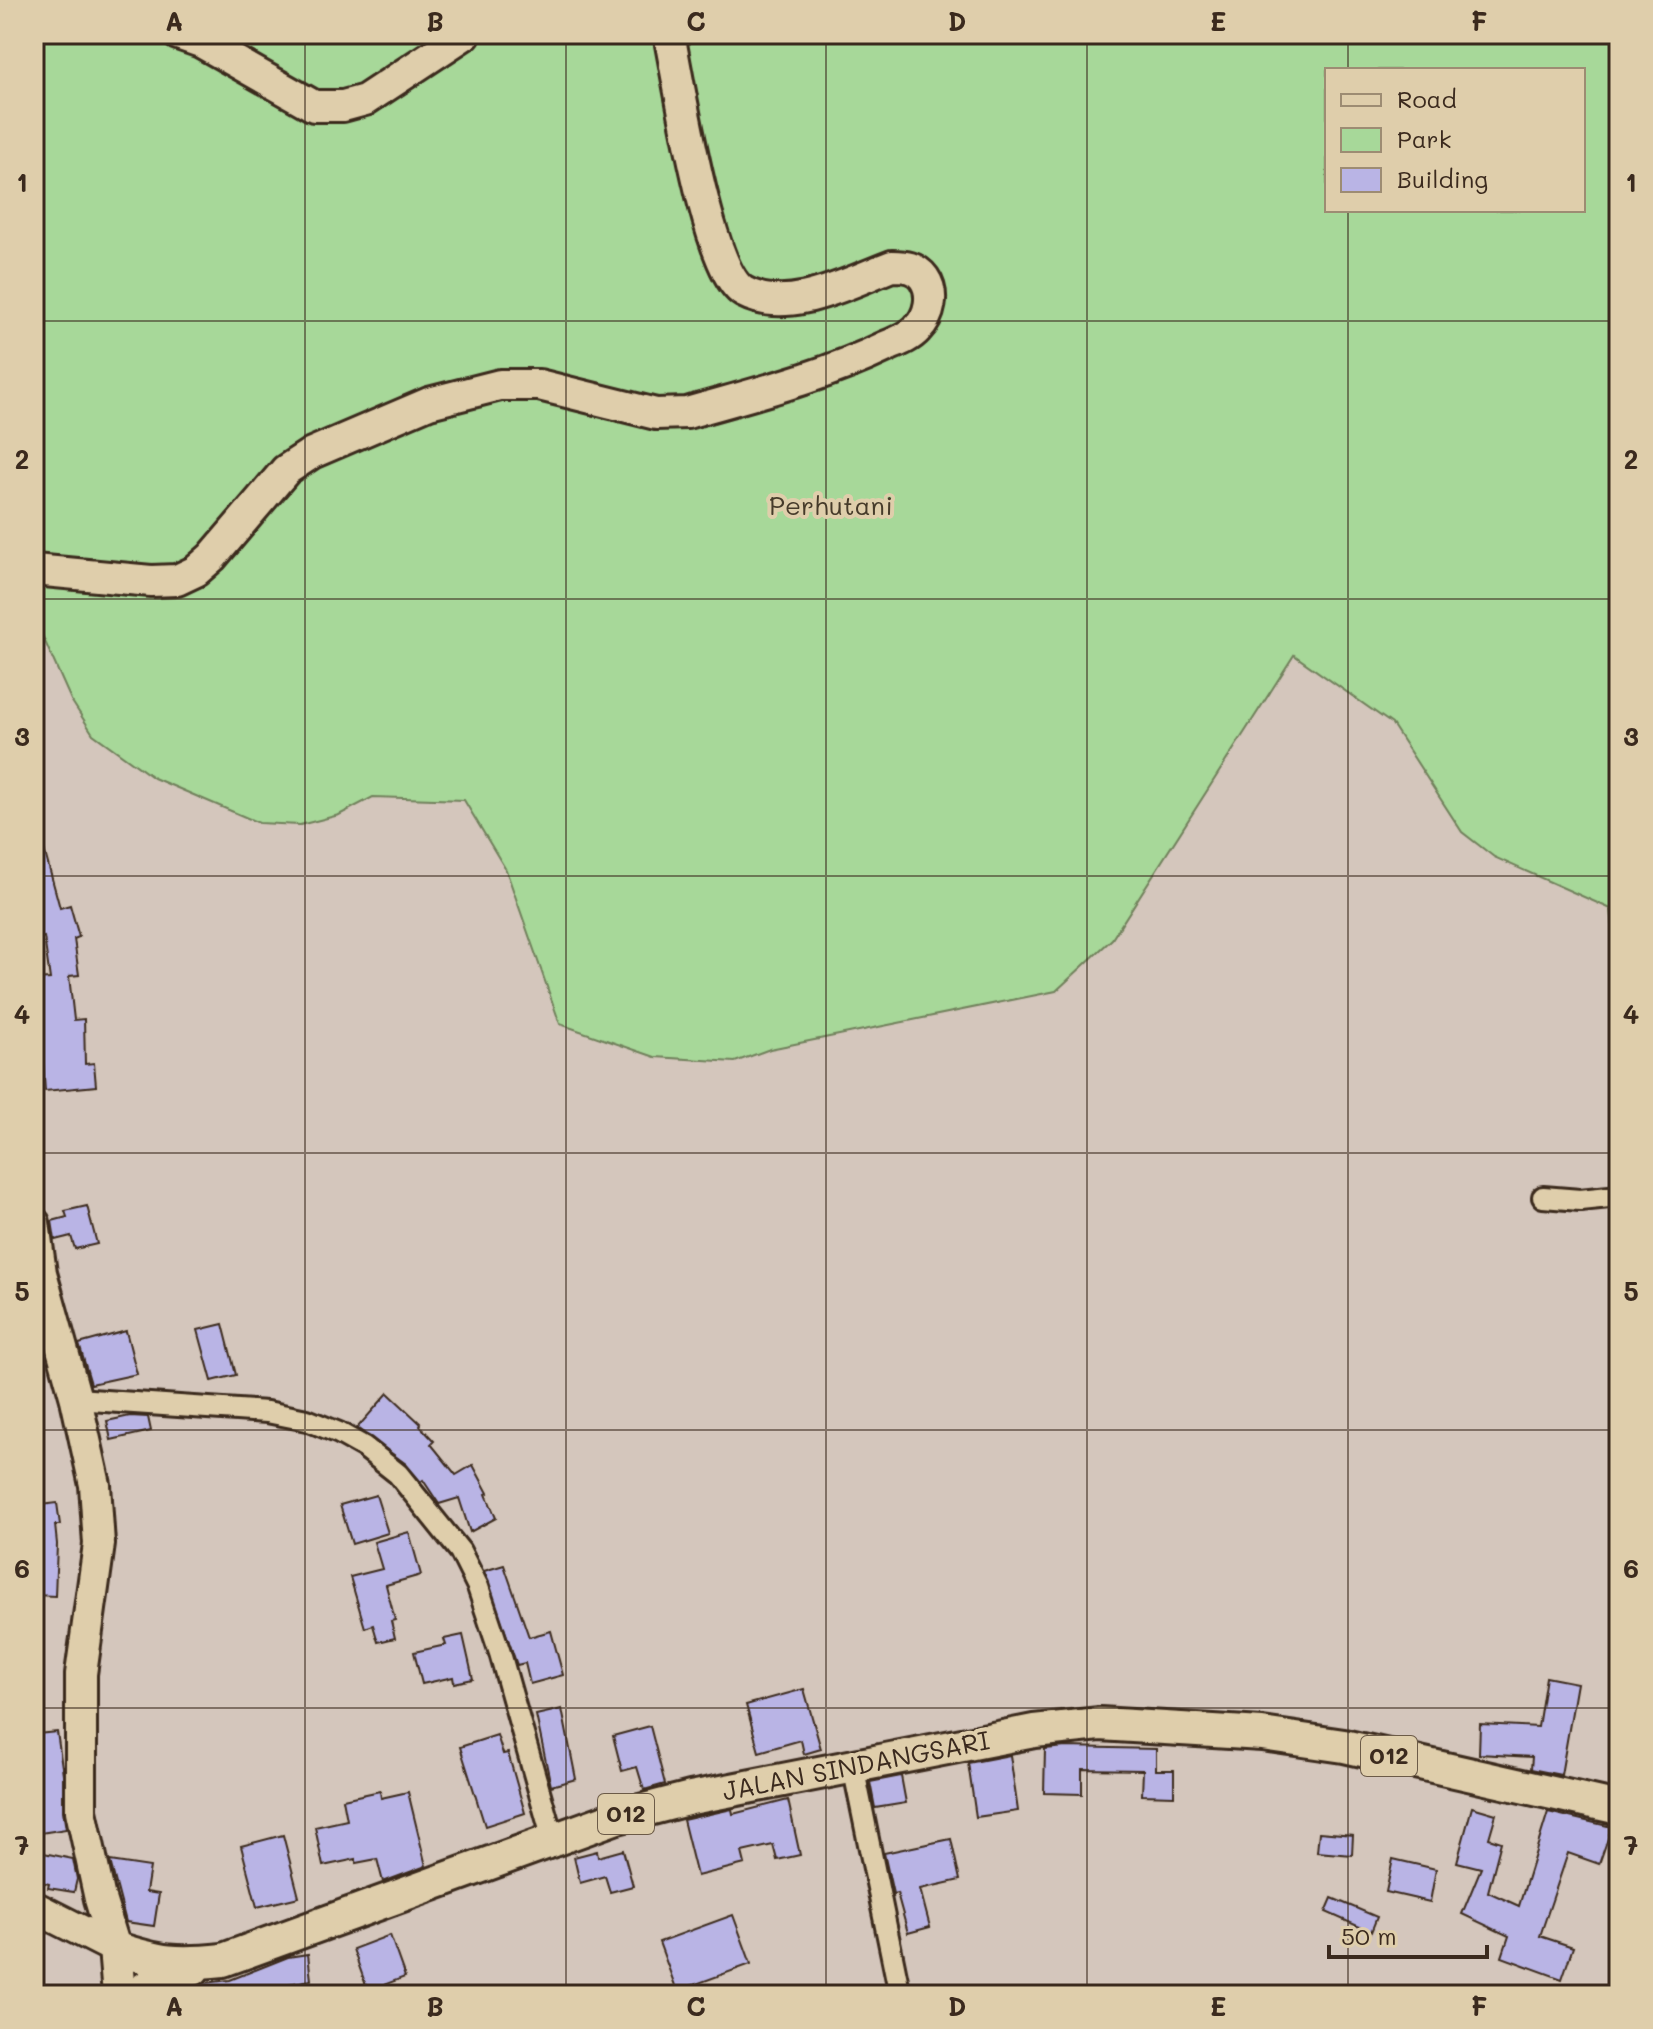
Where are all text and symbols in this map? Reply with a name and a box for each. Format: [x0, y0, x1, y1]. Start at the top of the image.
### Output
text: A [165, 4, 183, 38]
text: B [426, 4, 444, 38]
text: C [686, 4, 706, 38]
text: D [948, 4, 966, 38]
text: E [1210, 4, 1226, 38]
text: F [1471, 4, 1487, 38]
legend [1325, 68, 1585, 212]
text: Road [1397, 83, 1457, 114]
text: Park [1397, 123, 1451, 154]
text: Building [1397, 163, 1488, 194]
text: 1 [16, 165, 28, 199]
text: 1 [1625, 165, 1637, 199]
text: 2 [15, 442, 29, 476]
text: 2 [1624, 442, 1638, 476]
park label: Perhutani [769, 488, 893, 522]
text: 3 [14, 719, 30, 753]
text: 3 [1623, 719, 1639, 753]
text: 4 [14, 997, 30, 1031]
text: 4 [1623, 997, 1639, 1031]
text: 5 [14, 1274, 30, 1308]
text: 5 [1623, 1274, 1639, 1308]
text: 6 [14, 1551, 30, 1585]
text: 6 [1623, 1551, 1639, 1585]
street label: JALAN SINDANGSARI [719, 1722, 992, 1808]
road number: 012 [1361, 1736, 1417, 1776]
road number: 012 [598, 1794, 654, 1834]
text: 7 [15, 1828, 29, 1862]
text: 7 [1624, 1828, 1638, 1862]
scale bar [1329, 1909, 1487, 1959]
text: 50 m [1341, 1920, 1397, 1951]
text: A [165, 1989, 183, 2023]
text: B [426, 1989, 444, 2023]
text: C [686, 1989, 706, 2023]
text: D [948, 1989, 966, 2023]
text: E [1210, 1989, 1226, 2023]
text: F [1471, 1989, 1487, 2023]

